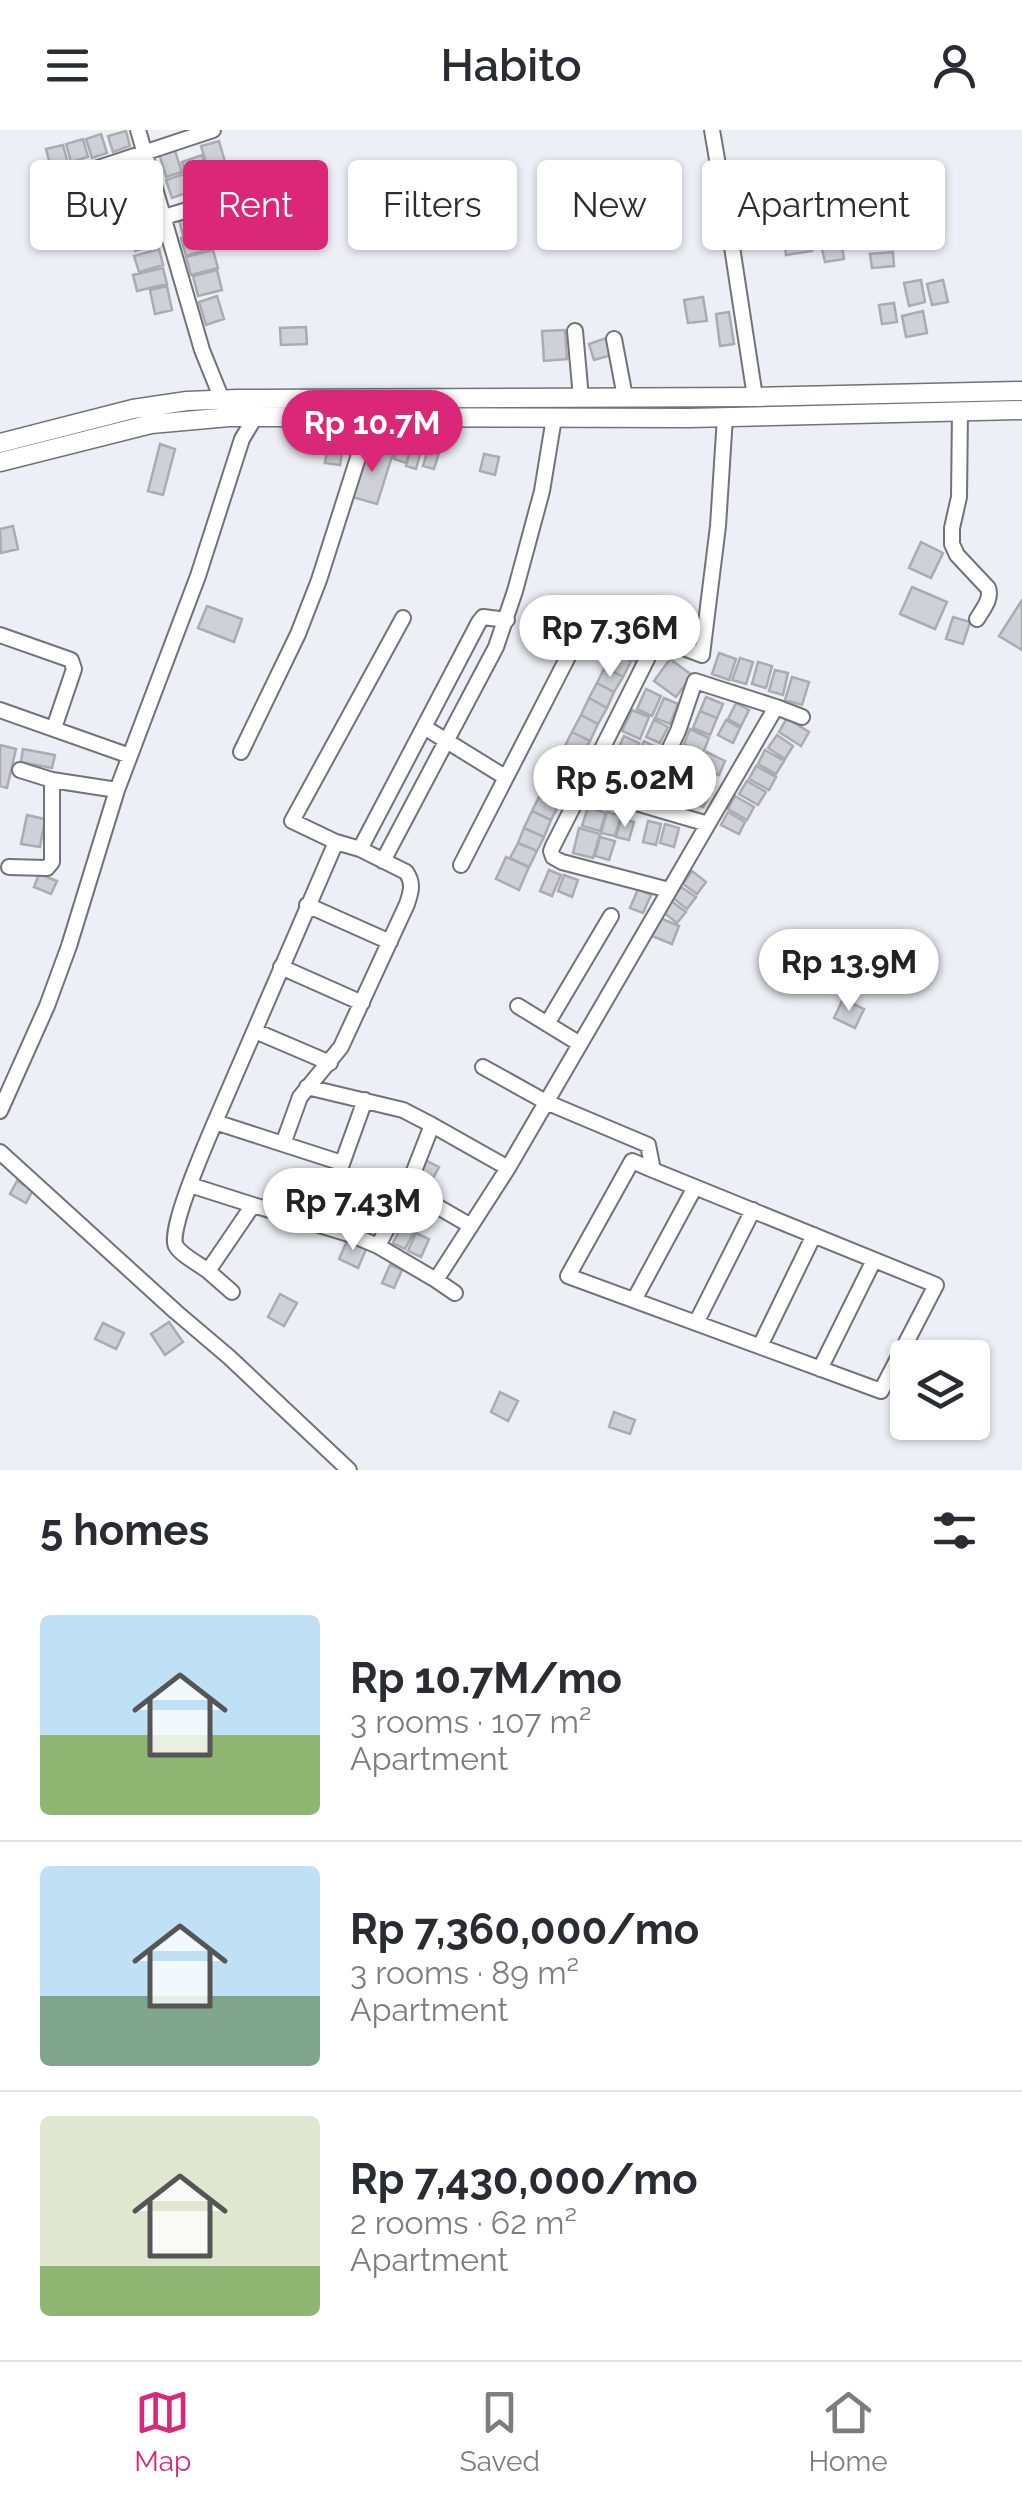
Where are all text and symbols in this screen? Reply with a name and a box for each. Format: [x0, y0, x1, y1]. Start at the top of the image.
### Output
icon: menu [40, 38, 95, 93]
icon: person [927, 38, 982, 93]
text: Habito [440, 39, 582, 92]
chip: Buy [30, 160, 163, 250]
chip: Rent [183, 160, 328, 250]
chip: Filters [348, 160, 517, 250]
chip: New [537, 160, 682, 250]
chip: Apartment [702, 160, 945, 250]
pin: Rp 10.7M [269, 390, 475, 475]
text: Rp 10.7M [304, 404, 440, 441]
pin: Rp 7.36M [507, 595, 713, 680]
text: Rp 7.36M [541, 609, 679, 646]
pin: Rp 5.02M [522, 745, 728, 830]
text: Rp 5.02M [555, 759, 695, 796]
pin: Rp 13.9M [746, 929, 952, 1014]
text: Rp 13.9M [781, 943, 917, 980]
pin: Rp 7.43M [250, 1168, 456, 1253]
text: Rp 7.43M [285, 1182, 421, 1219]
map controls [890, 1340, 990, 1440]
button: layers [890, 1340, 990, 1440]
icon: filters [927, 1503, 982, 1558]
text: 5 homes [40, 1506, 209, 1555]
text: Rp 10.7M/mo [350, 1654, 622, 1703]
icon: home [120, 1655, 240, 1775]
text: 3 rooms · 107 m² [350, 1703, 591, 1740]
text: Apartment [350, 1740, 508, 1777]
text: Rp 7,360,000/mo [350, 1905, 699, 1954]
icon: home [120, 1906, 240, 2026]
text: 3 rooms · 89 m² [350, 1954, 579, 1991]
text: Apartment [350, 1991, 508, 2028]
text: Rp 7,430,000/mo [350, 2155, 698, 2204]
icon: home [120, 2156, 240, 2276]
text: 2 rooms · 62 m² [350, 2204, 577, 2241]
text: Apartment [350, 2241, 508, 2278]
tab: Map [134, 2385, 191, 2478]
tab: Saved [460, 2385, 540, 2478]
tab: Home [808, 2385, 888, 2478]

